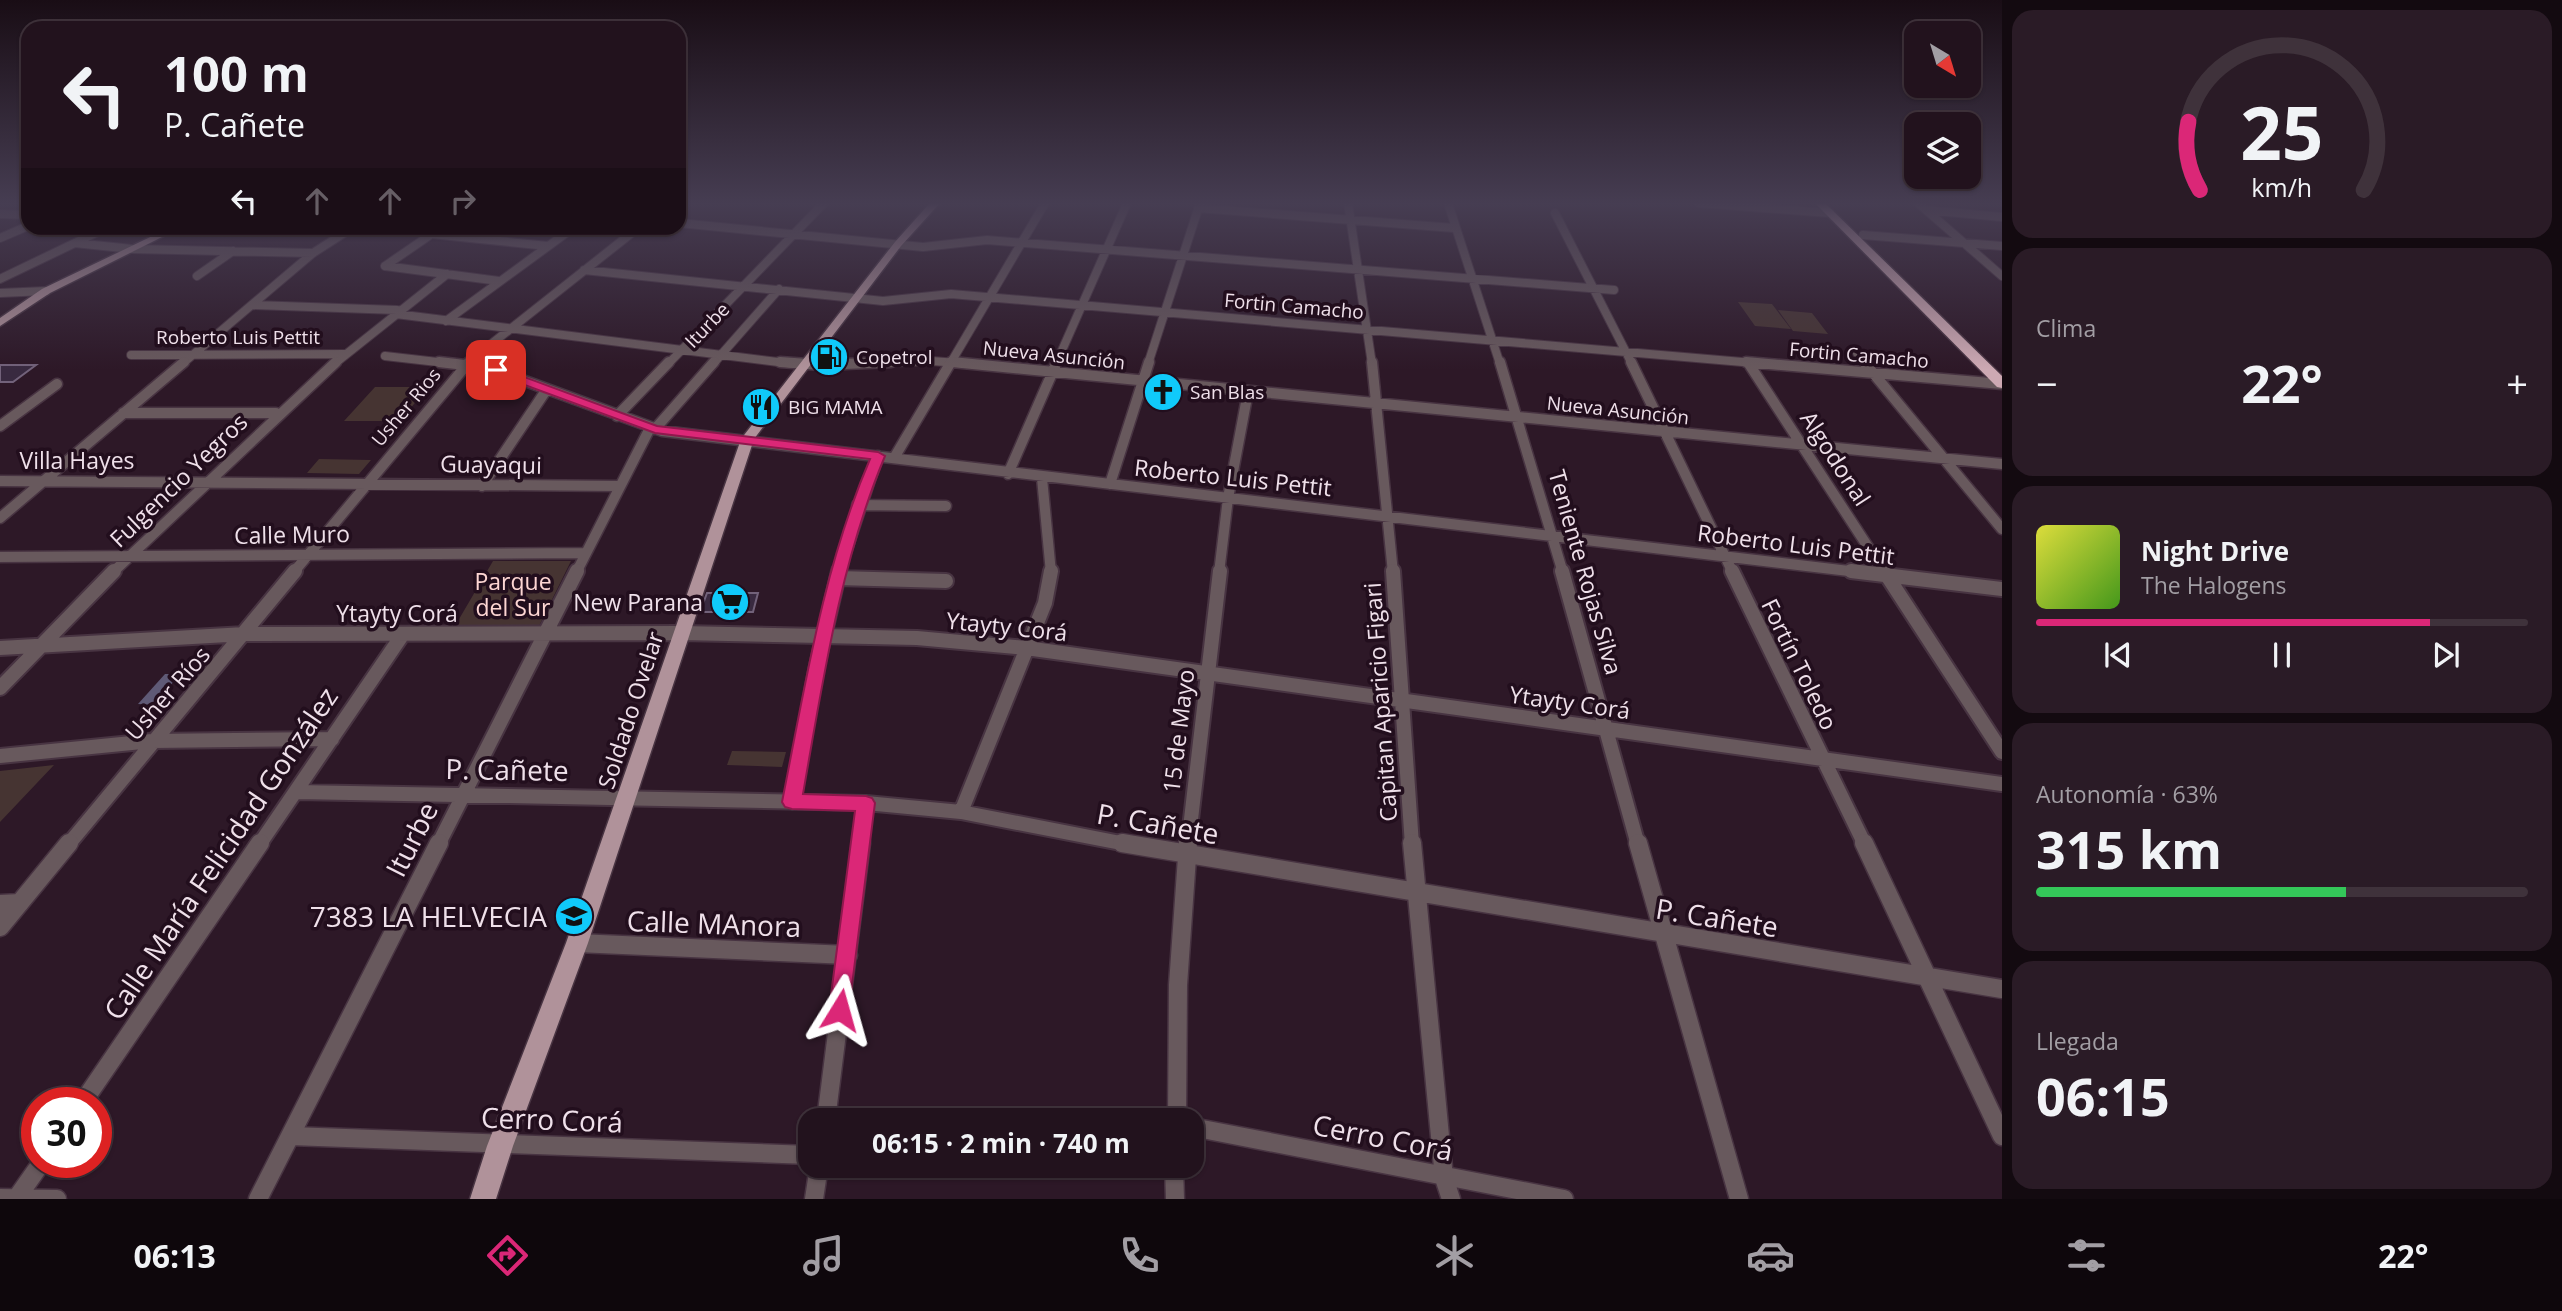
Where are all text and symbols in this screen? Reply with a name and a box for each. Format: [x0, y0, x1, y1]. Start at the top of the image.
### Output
north arrow [1904, 21, 1981, 98]
map controls [1904, 21, 1981, 189]
text: 100 m [164, 40, 309, 106]
icon: left [49, 49, 140, 140]
text: 25 [2240, 82, 2324, 181]
text: P. Cañete [164, 103, 305, 146]
button: layers [1904, 112, 1981, 189]
text: km/h [2252, 170, 2312, 204]
icon: left [225, 182, 263, 220]
icon: ahead [298, 182, 336, 220]
icon: ahead [371, 182, 409, 220]
icon: right [444, 182, 482, 220]
street label: Fortin Camacho [1223, 287, 1365, 325]
street label: Iturbe [679, 297, 735, 353]
text: Clima [2036, 312, 2096, 344]
street label: Roberto Luis Pettit [156, 324, 320, 350]
street label: Nueva Asunción [982, 335, 1126, 375]
fuel station icon: Copetrol [808, 336, 850, 378]
street label: Fortin Camacho [1788, 336, 1930, 374]
pin [466, 340, 526, 400]
place label: Copetrol [856, 344, 932, 370]
text: 22° [2241, 347, 2323, 418]
icon: arrive [477, 351, 515, 389]
text: − [2036, 357, 2058, 409]
text: + [2506, 357, 2528, 409]
street label: Usher Rios [366, 362, 446, 452]
church icon: San Blas [1142, 371, 1184, 413]
place label: San Blas [1190, 379, 1264, 405]
restaurant icon: BIG MAMA [740, 386, 782, 428]
street label: Nueva Asunción [1546, 390, 1690, 430]
place label: BIG MAMA [788, 394, 883, 420]
street label: Algodonal [1793, 404, 1879, 512]
street label: Fulgencio Yegros [102, 406, 254, 554]
street label: Villa Hayes [19, 444, 135, 476]
street label: Guayaqui [440, 447, 542, 481]
street label: Roberto Luis Pettit [1133, 451, 1333, 503]
street label: Teniente Rojas Silva [1541, 466, 1631, 678]
street label: Roberto Luis Pettit [1696, 516, 1896, 572]
street label: Calle Muro [234, 517, 350, 551]
text: Night Drive [2141, 533, 2289, 569]
park label: Parque del Sur [474, 565, 552, 623]
text: The Halogens [2141, 569, 2287, 601]
supermarket icon: New Parana [709, 581, 751, 623]
street label: Capitan Aparicio Figari [1356, 581, 1404, 823]
place label: New Parana [573, 586, 703, 618]
street label: Fortín Toledo [1754, 593, 1846, 735]
street label: Ytayty Corá [336, 597, 458, 629]
street label: Ytayty Corá [945, 604, 1069, 648]
street label: Soldado Ovelar [590, 627, 671, 793]
icon: previous [2099, 636, 2137, 674]
icon: pause [2263, 636, 2301, 674]
icon: next [2427, 636, 2465, 674]
street label: Usher Ríos [117, 639, 217, 747]
street label: 15 de Mayo [1155, 667, 1201, 795]
street label: Ytayty Corá [1508, 678, 1632, 726]
street label: Calle María Felicidad González [94, 679, 346, 1027]
street label: P. Cañete [445, 749, 569, 789]
text: Autonomía · 63% [2036, 778, 2218, 810]
street label: P. Cañete [1094, 794, 1222, 852]
street label: Iturbe [376, 795, 446, 883]
text: 315 km [2036, 813, 2222, 884]
street label: P. Cañete [1653, 889, 1781, 945]
school or university icon: 7383 LA HELVECIA [553, 895, 595, 937]
place label: 7383 LA HELVECIA [310, 897, 547, 935]
street label: Calle MAnora [626, 901, 802, 945]
position arrow [803, 973, 877, 1047]
text: Llegada [2036, 1025, 2119, 1057]
text: 06:15 [2036, 1060, 2170, 1131]
speed limit sign: 30 [21, 1087, 112, 1178]
street label: Cerro Corá [480, 1098, 624, 1140]
street label: Cerro Corá [1310, 1105, 1456, 1169]
text: 06:15 · 2 min · 740 m [872, 1125, 1130, 1161]
icon: directions [483, 1231, 532, 1280]
icon: music [799, 1231, 848, 1280]
icon: phone [1115, 1231, 1164, 1280]
icon: climate [1430, 1231, 1479, 1280]
icon: car [1746, 1231, 1795, 1280]
icon: filters [2062, 1231, 2111, 1280]
text: 06:13 [133, 1234, 216, 1277]
text: 22° [2378, 1234, 2429, 1277]

